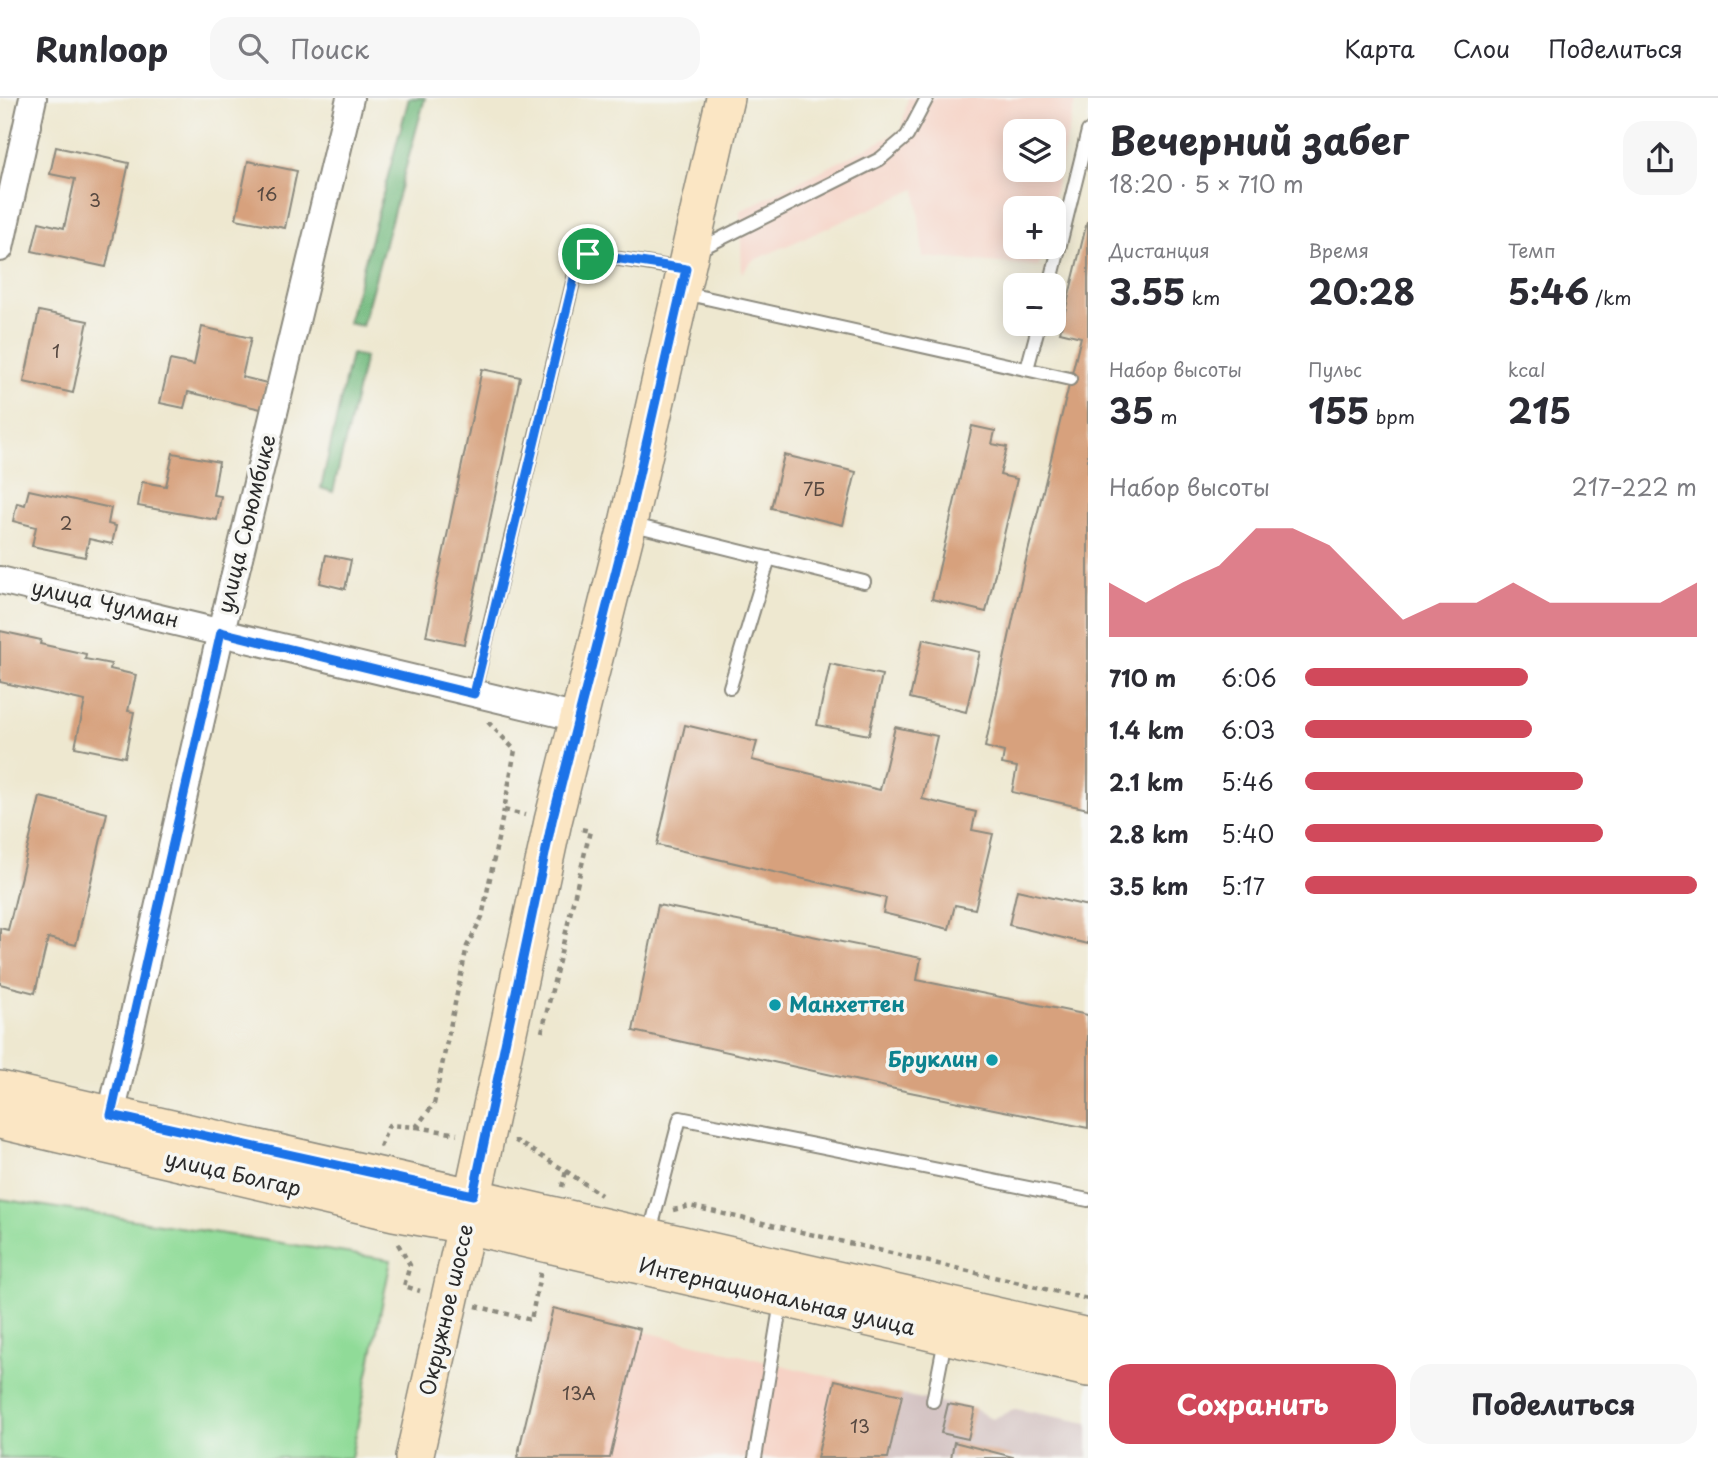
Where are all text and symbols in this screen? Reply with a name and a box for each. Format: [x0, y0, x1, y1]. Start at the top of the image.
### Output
search box [210, 17, 700, 80]
text: Runloop [35, 23, 168, 73]
icon: search [234, 29, 272, 67]
text: Поиск [290, 29, 369, 68]
text: Карта [1344, 30, 1415, 66]
text: Слои [1453, 30, 1510, 66]
text: Поделиться [1548, 30, 1683, 66]
text: Вечерний забег [1109, 111, 1409, 168]
map controls [1003, 119, 1066, 336]
button: layers [1003, 119, 1066, 182]
button: share [1623, 121, 1697, 195]
text: 18:20 · 5 × 710 m [1109, 166, 1304, 201]
house number: 16 [257, 180, 277, 207]
house number: 3 [89, 186, 101, 213]
button: + [1003, 196, 1066, 259]
pin [558, 224, 618, 284]
icon: arrive [569, 235, 607, 273]
text: Дистанция [1109, 236, 1210, 264]
text: Время [1308, 236, 1369, 264]
text: Темп [1508, 236, 1556, 264]
text: 3.55 [1109, 264, 1185, 317]
text: 20:28 [1308, 264, 1415, 317]
text: 5:46 [1508, 264, 1589, 317]
button: − [1003, 273, 1066, 336]
text: km [1185, 283, 1220, 311]
text: /km [1589, 283, 1632, 311]
house number: 1 [52, 337, 60, 364]
text: Набор высоты [1109, 355, 1242, 383]
text: Пульс [1308, 355, 1362, 383]
text: kcal [1508, 355, 1546, 383]
text: 35 [1109, 383, 1154, 436]
text: 155 [1308, 383, 1370, 436]
text: 215 [1508, 383, 1571, 436]
text: m [1154, 402, 1178, 430]
text: bpm [1370, 402, 1415, 430]
street label: улица Сююмбике [207, 431, 283, 616]
text: Набор высоты [1109, 469, 1270, 504]
text: 217–222 m [1571, 469, 1697, 504]
house number: 7Б [803, 475, 825, 502]
house number: 2 [60, 509, 72, 536]
street label: улица Чулман [29, 570, 182, 635]
text: 710 m [1109, 660, 1176, 695]
text: 6:06 [1221, 660, 1277, 695]
text: 1.4 km [1109, 712, 1184, 747]
text: 6:03 [1221, 712, 1275, 747]
text: 2.1 km [1109, 764, 1184, 799]
text: 5:46 [1221, 764, 1274, 799]
text: 2.8 km [1109, 816, 1189, 851]
text: 5:40 [1221, 816, 1274, 851]
text: 3.5 km [1109, 868, 1189, 903]
text: 5:17 [1221, 868, 1265, 903]
place label: Манхеттен [789, 987, 905, 1019]
marker: Манхеттен [767, 997, 783, 1013]
place label: Бруклин [888, 1042, 978, 1074]
marker: Бруклин [984, 1052, 1000, 1068]
street label: улица Болгар [162, 1141, 305, 1203]
street label: Окружное шоссе [410, 1221, 480, 1398]
street label: Интернациональная улица [636, 1248, 919, 1343]
button: Сохранить [1109, 1364, 1396, 1444]
button: Поделиться [1410, 1364, 1697, 1444]
house number: 13А [562, 1379, 596, 1406]
house number: 13 [850, 1412, 870, 1439]

